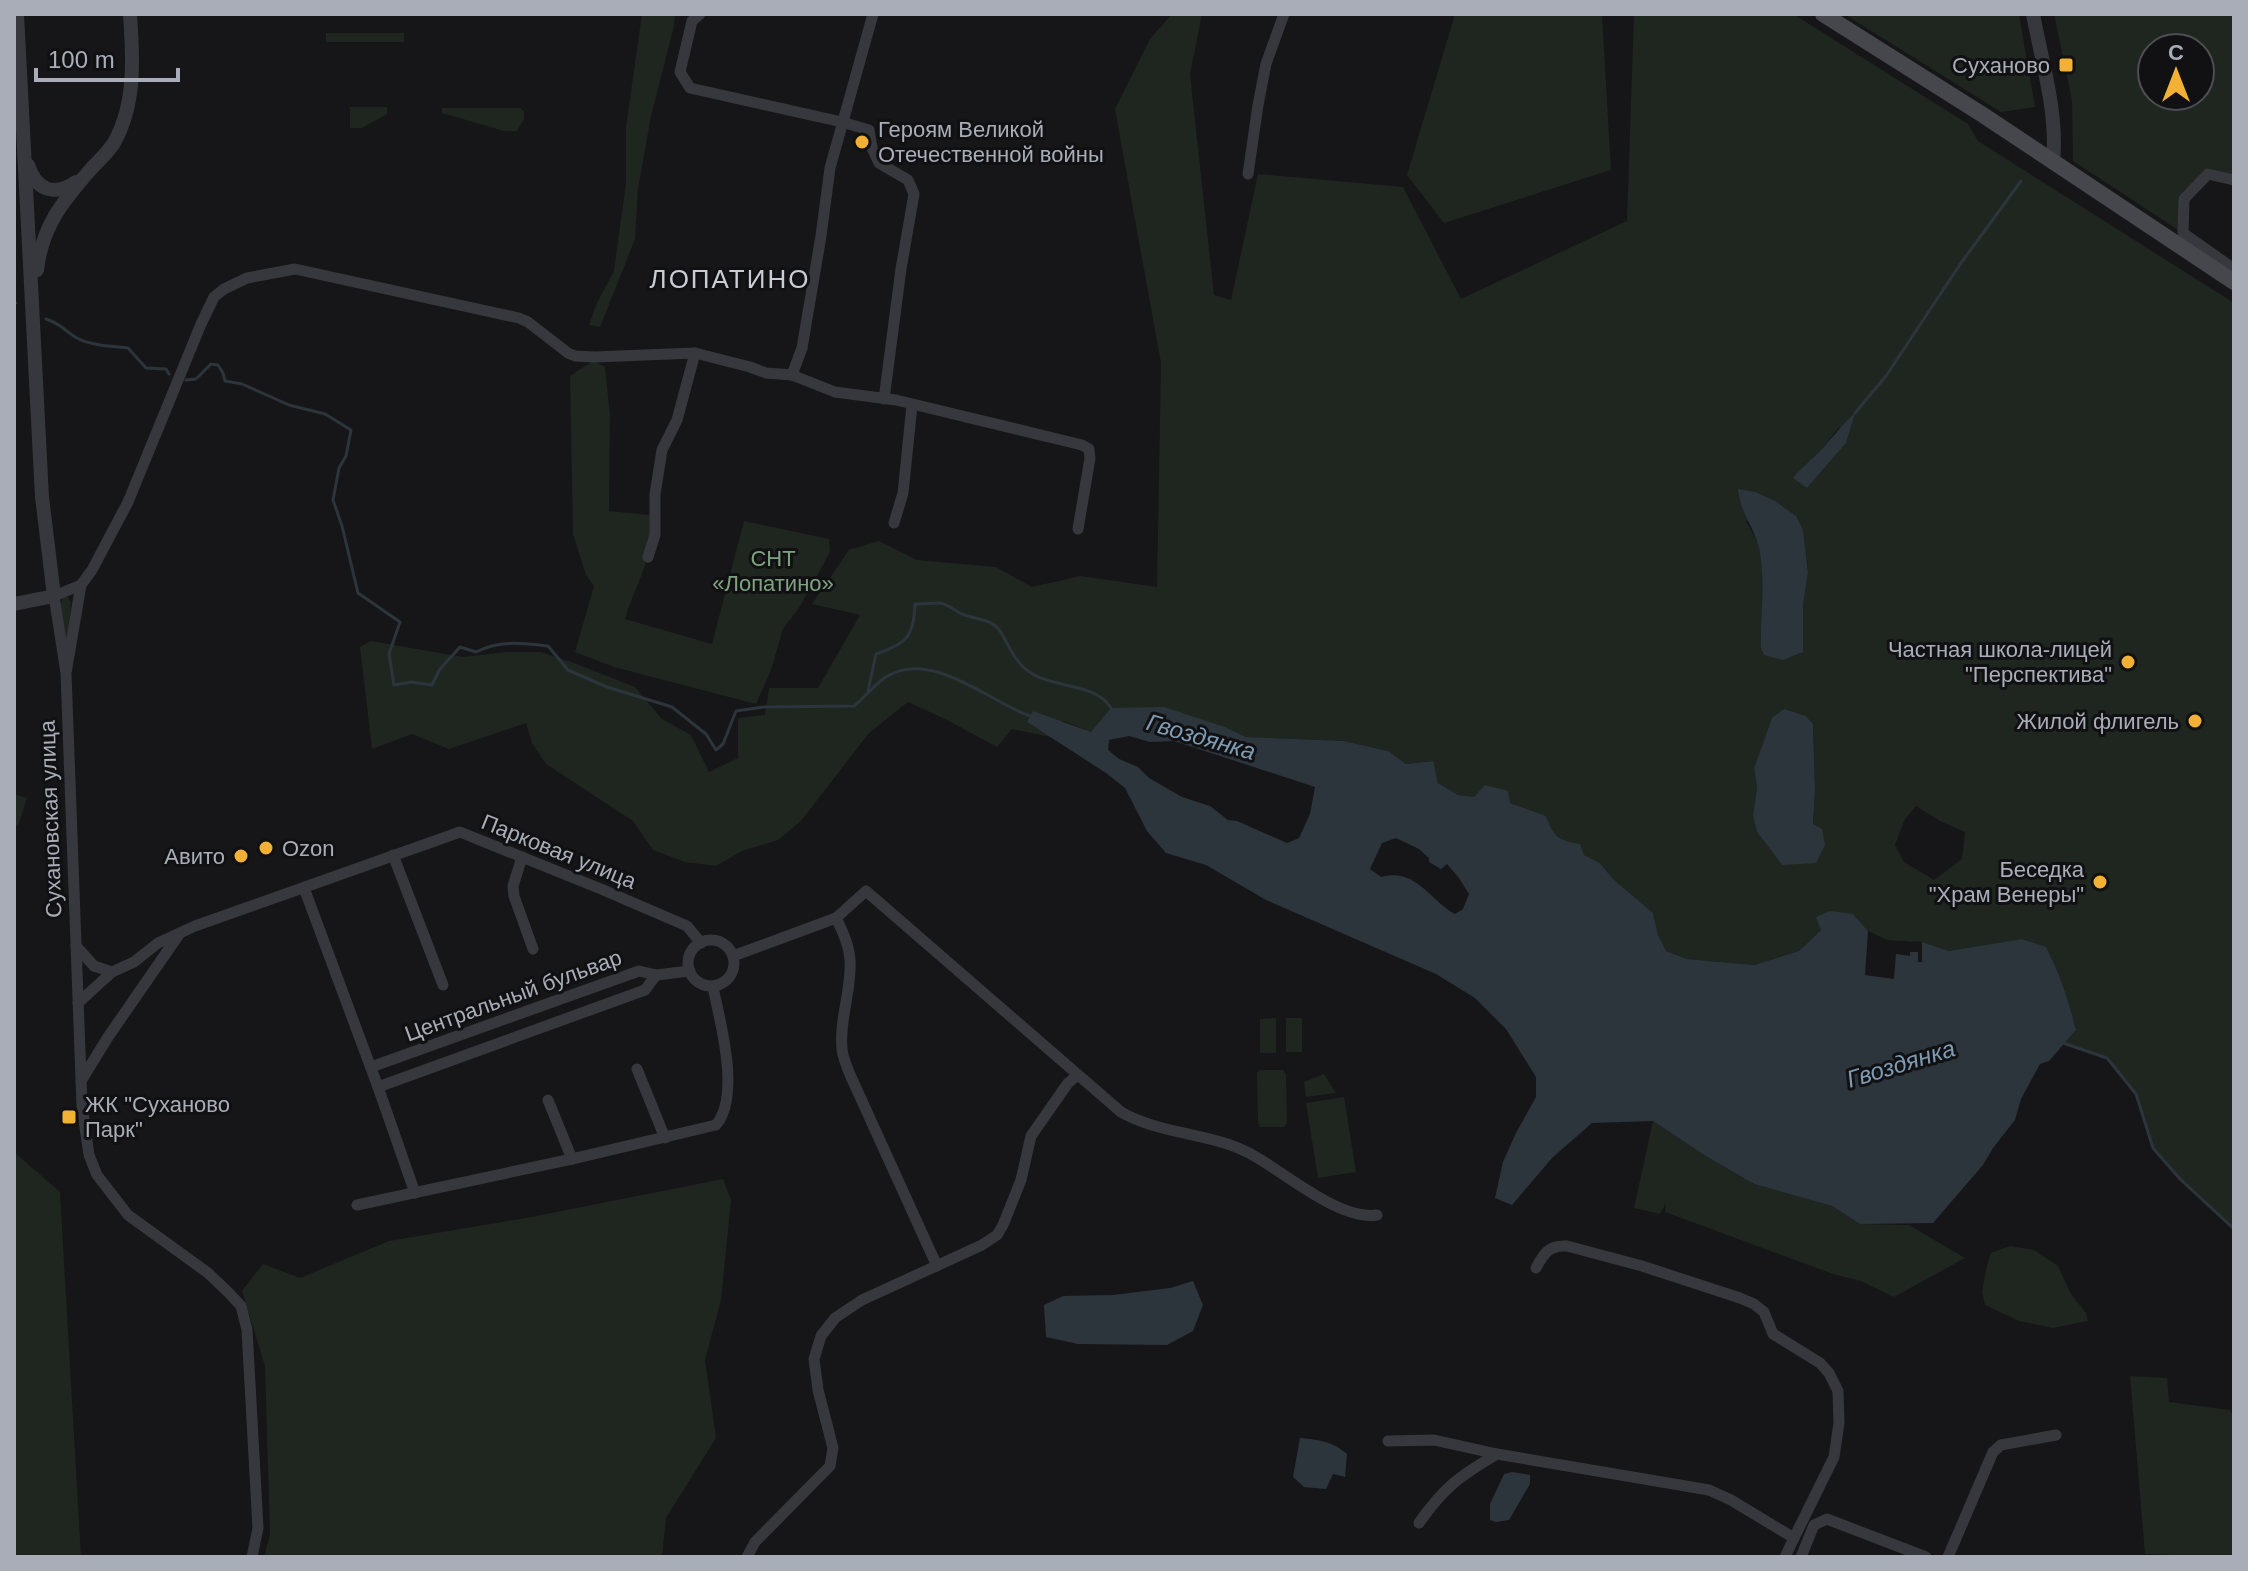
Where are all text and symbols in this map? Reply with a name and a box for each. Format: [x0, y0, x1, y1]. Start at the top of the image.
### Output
scale bar [36, 32, 178, 82]
north arrow [2136, 32, 2216, 112]
text: С [2168, 40, 2184, 65]
text: 100 m [48, 46, 115, 73]
place label: Суханово [1952, 53, 2050, 78]
marker: Суханово [2057, 56, 2075, 74]
place label: Героям Великой Отечественной войны [878, 117, 1104, 167]
marker: Героям Великой Отечественной войны [853, 133, 871, 151]
district label: ЛОПАТИНО [650, 264, 810, 294]
park label: СНТ «Лопатино» [712, 546, 834, 596]
place label: Частная школа-лицей "Перспектива" [1888, 637, 2112, 687]
marker: Частная школа-лицей "Перспектива" [2119, 653, 2137, 671]
water label: Гвоздянка [1144, 708, 1259, 765]
place label: Жилой флигель [2017, 709, 2179, 734]
marker: Жилой флигель [2186, 712, 2204, 730]
street label: Сухановская улица [35, 719, 66, 918]
street label: Парковая улица [478, 809, 640, 894]
place label: Ozon [282, 836, 335, 861]
marker: Ozon [257, 839, 275, 857]
place label: Авито [164, 844, 225, 869]
marker: Авито [232, 847, 250, 865]
place label: Беседка "Храм Венеры" [1929, 857, 2085, 907]
marker: Беседка "Храм Венеры" [2091, 873, 2109, 891]
street label: Центральный бульвар [401, 945, 625, 1046]
water label: Гвоздянка [1843, 1034, 1958, 1093]
place label: ЖК "Суханово Парк" [85, 1092, 230, 1142]
marker: ЖК "Суханово Парк" [60, 1108, 78, 1126]

